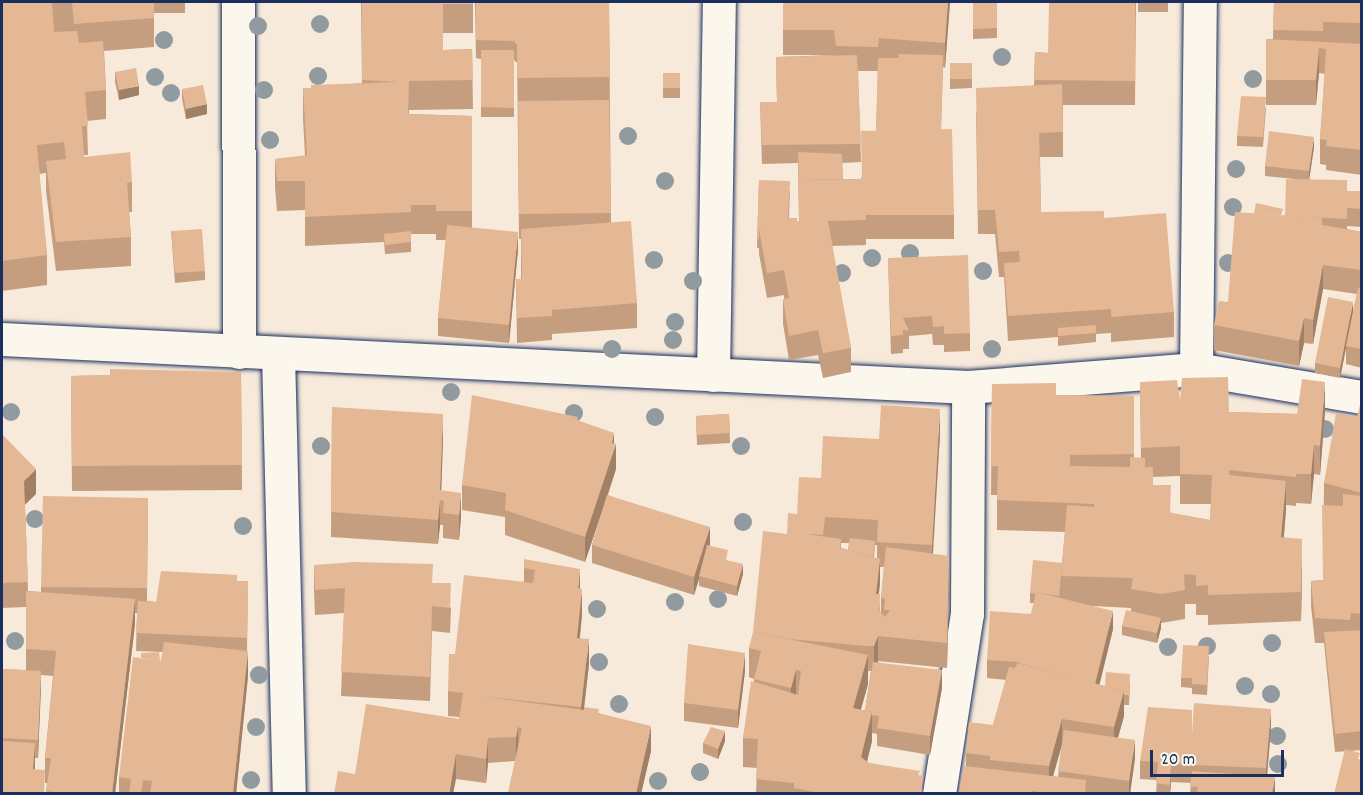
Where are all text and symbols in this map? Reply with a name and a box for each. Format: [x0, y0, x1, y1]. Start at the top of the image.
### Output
scale bar [1153, 738, 1286, 776]
text: 20 m [1161, 748, 1195, 773]

